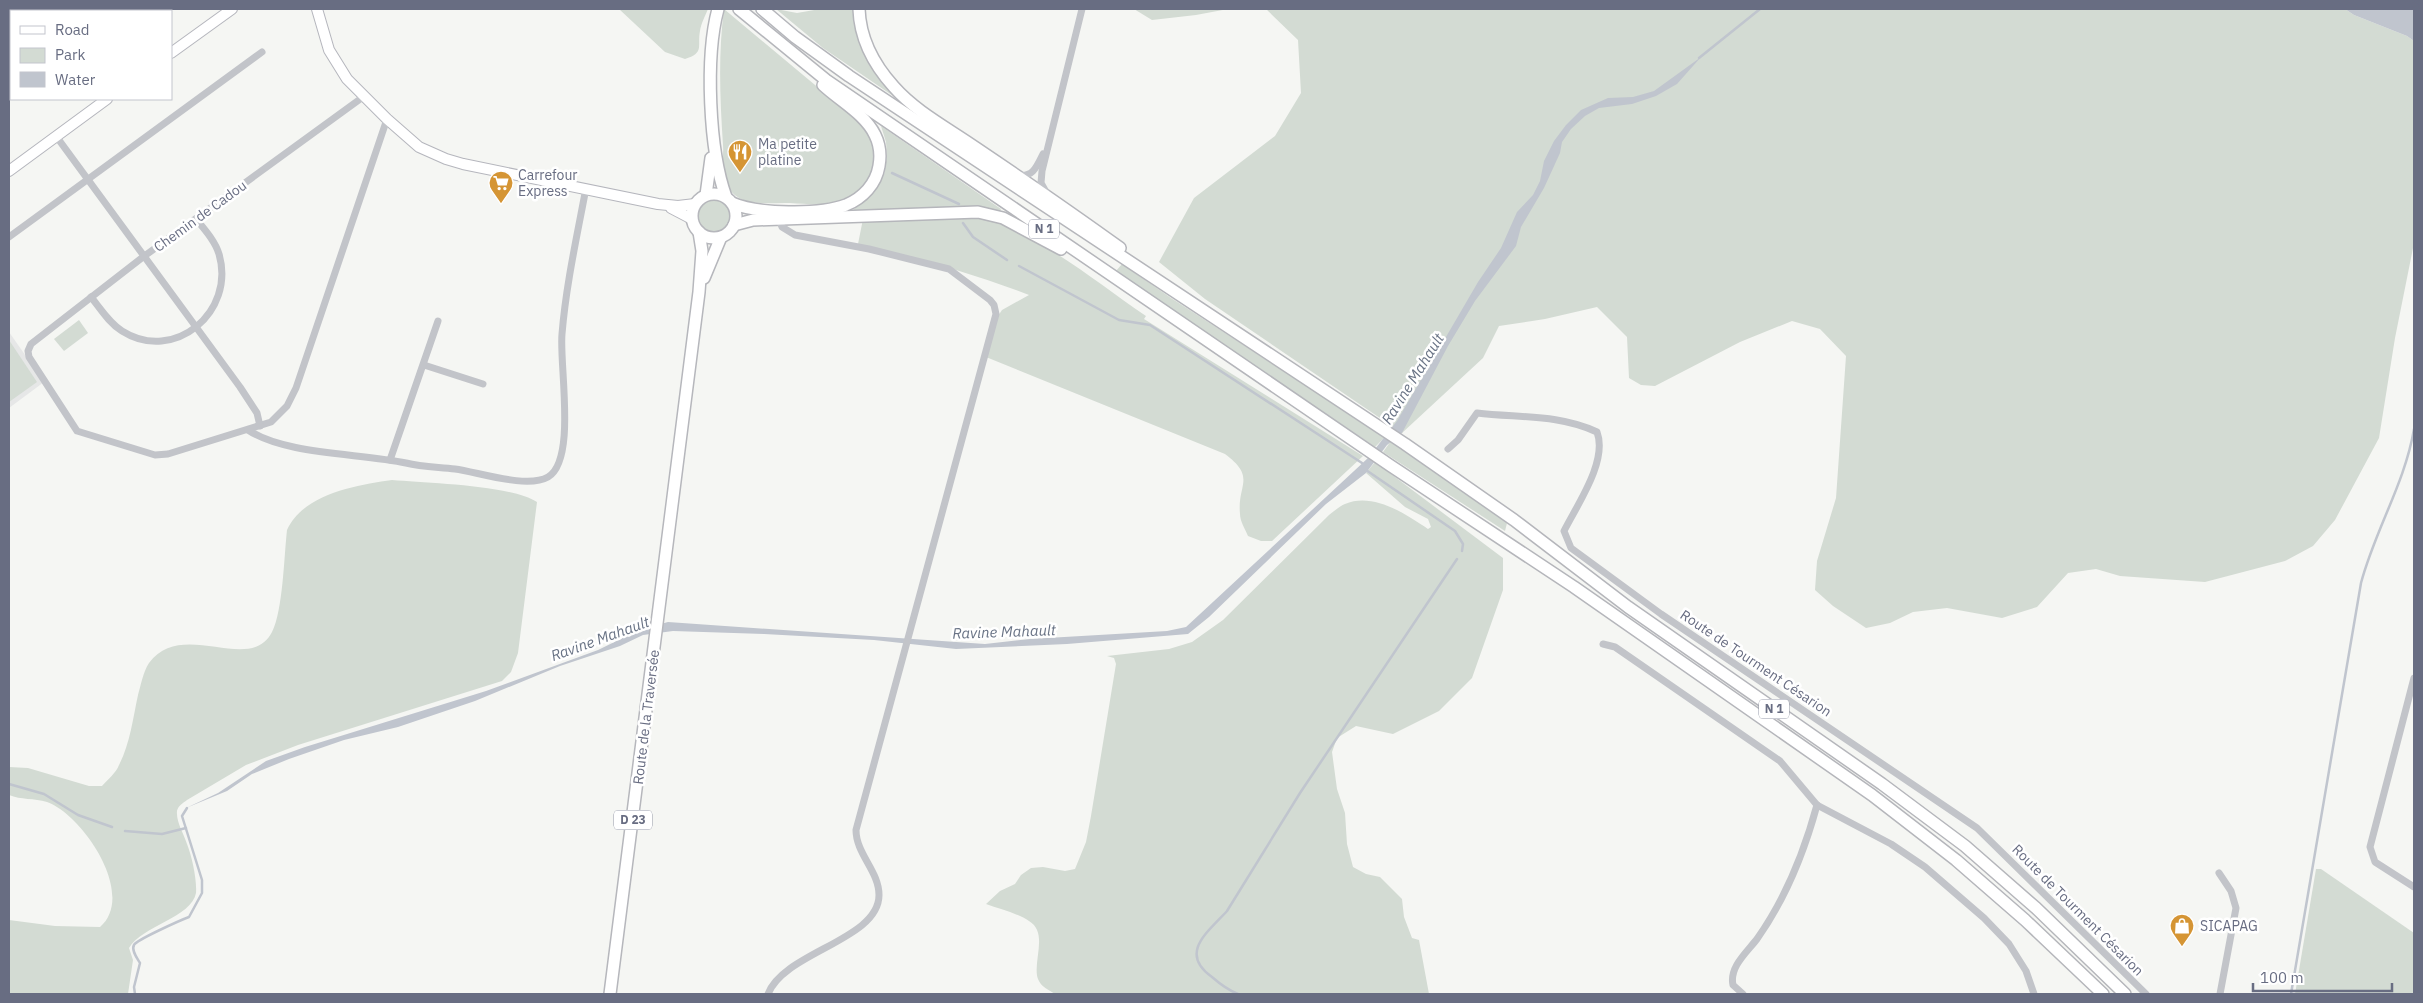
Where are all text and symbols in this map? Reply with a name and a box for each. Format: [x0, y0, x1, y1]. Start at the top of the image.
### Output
legend [10, 10, 172, 100]
text: Road [55, 20, 90, 39]
text: Park [55, 45, 85, 64]
text: Water [55, 70, 96, 89]
place label: Ma petite platine [758, 135, 817, 169]
restaurant icon: Ma petite platine [727, 139, 753, 173]
place label: Carrefour Express [518, 166, 577, 200]
supermarket icon: Carrefour Express [488, 170, 514, 204]
street label: Chemin de Cadou [150, 176, 250, 256]
road number: N 1 [1029, 220, 1059, 238]
water label: Ravine Mahault [1377, 329, 1449, 428]
street label: Route de Tourment Césarion [1677, 606, 1835, 720]
water label: Ravine Mahault [548, 612, 653, 665]
water label: Ravine Mahault [952, 620, 1057, 643]
street label: Route de la Traversée [629, 648, 663, 785]
road number: N 1 [1759, 700, 1789, 719]
road number: D 23 [614, 810, 652, 830]
street label: Route de Tourment Césarion [2008, 840, 2148, 980]
shop icon: SICAPAG [2169, 913, 2195, 947]
place label: SICAPAG [2200, 917, 2258, 935]
scale bar [2253, 960, 2392, 992]
text: 100 m [2260, 968, 2304, 987]

